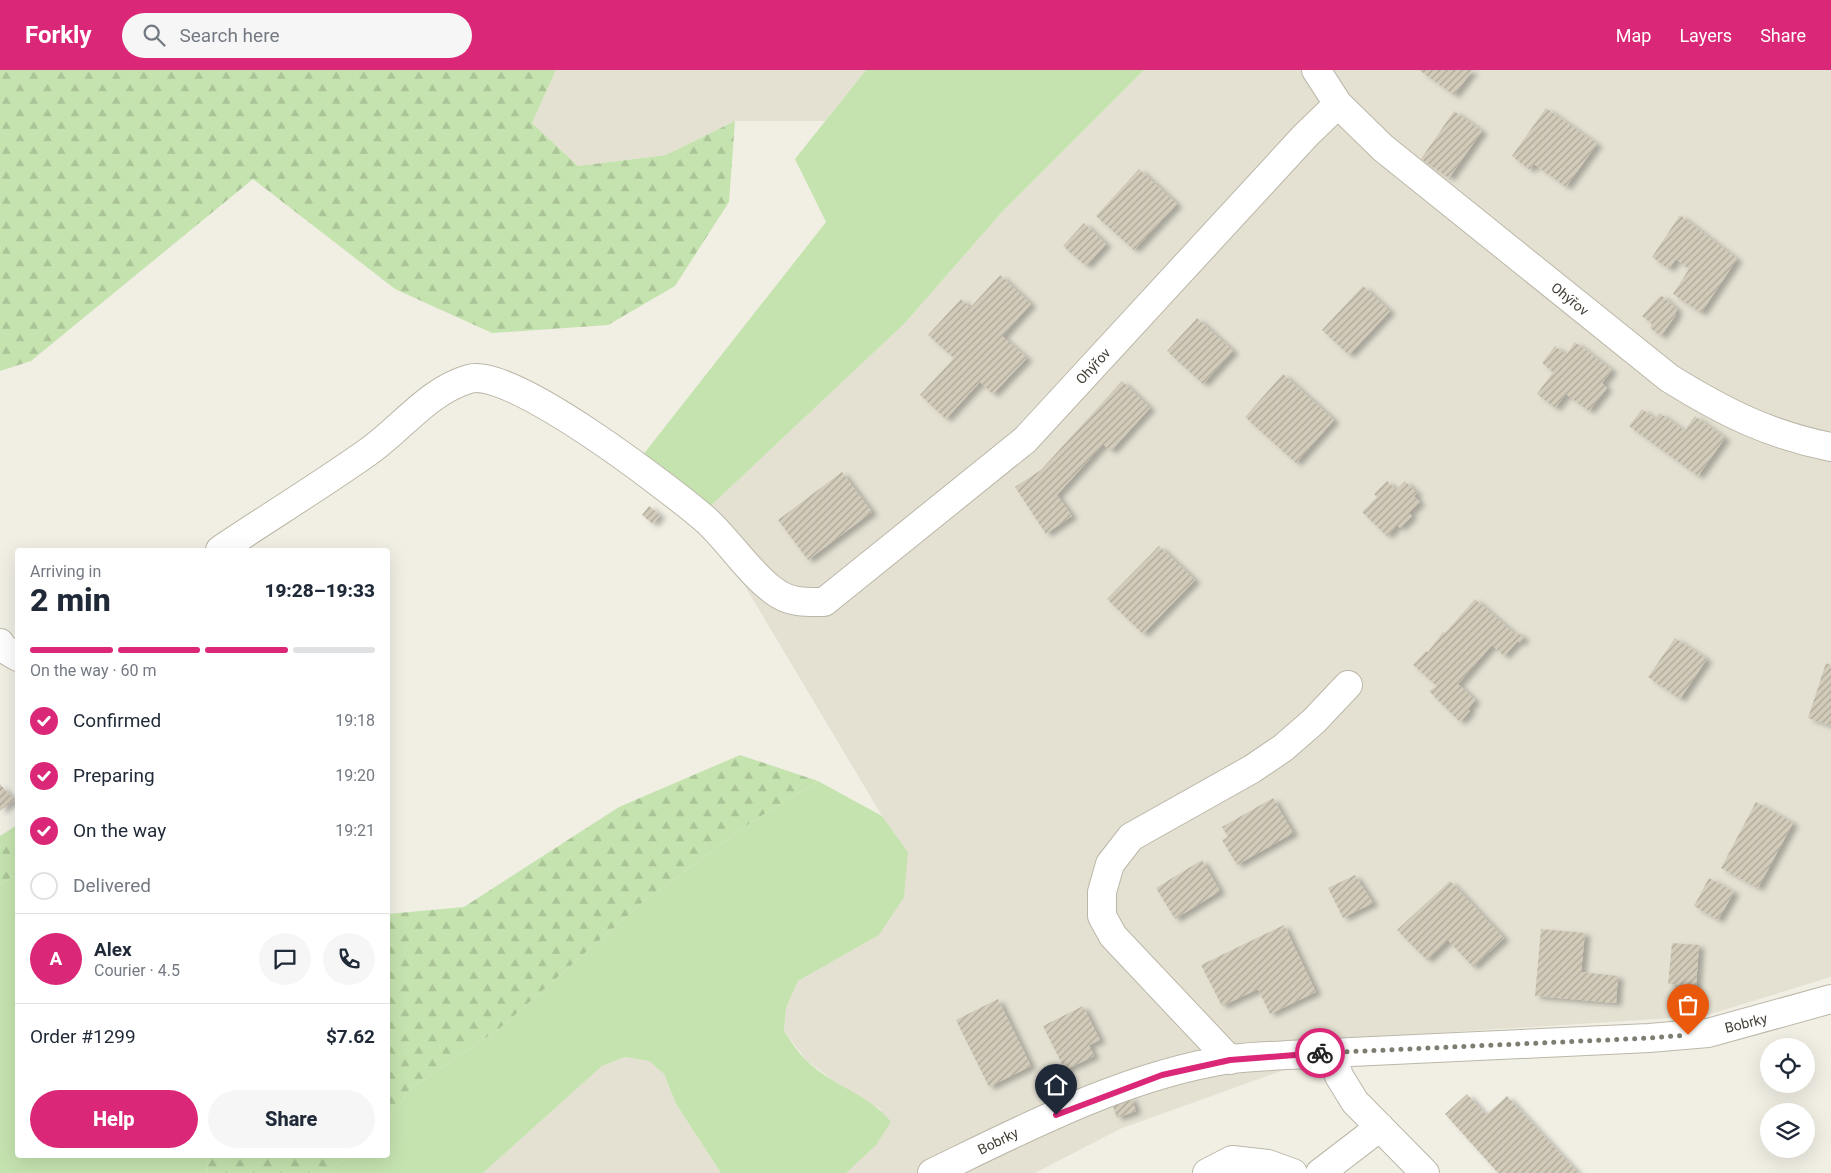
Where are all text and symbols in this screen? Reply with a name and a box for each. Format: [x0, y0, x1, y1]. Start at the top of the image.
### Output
search box [122, 13, 472, 58]
text: Forkly [25, 21, 92, 49]
icon: search [140, 21, 168, 49]
text: Search here [180, 24, 279, 47]
text: Map [1616, 25, 1651, 46]
text: Layers [1679, 25, 1732, 46]
text: Share [1760, 25, 1806, 46]
street label: Ohýřov [1548, 279, 1592, 319]
street label: Ohýřov [1072, 345, 1114, 387]
text: Arriving in [30, 562, 101, 581]
text: 19:28–19:33 [264, 579, 375, 602]
text: 2 min [30, 581, 111, 619]
text: On the way · 60 m [30, 661, 157, 680]
icon: check [30, 707, 58, 735]
text: Confirmed [73, 709, 161, 732]
text: 19:18 [335, 711, 375, 730]
icon: check [30, 762, 58, 790]
text: Preparing [73, 764, 155, 787]
text: 19:20 [335, 766, 375, 785]
icon: check [30, 817, 58, 845]
text: On the way [73, 819, 166, 842]
text: 19:21 [335, 821, 375, 840]
text: Delivered [73, 874, 151, 897]
button: chat [259, 933, 311, 985]
button: phone [323, 933, 375, 985]
text: Alex [94, 938, 132, 961]
text: A [50, 947, 62, 970]
text: Courier · 4.5 [94, 961, 180, 980]
pin [1667, 984, 1709, 1035]
icon: bag [1674, 991, 1702, 1019]
street label: Bobrky [1723, 1010, 1769, 1036]
text: Order #1299 [30, 1025, 136, 1048]
text: $7.62 [326, 1025, 375, 1048]
courier [1295, 1028, 1345, 1078]
map controls [1760, 1038, 1815, 1158]
button: locate [1760, 1038, 1815, 1093]
icon: bike [1306, 1039, 1334, 1067]
pin [1035, 1064, 1077, 1115]
icon: home [1042, 1071, 1070, 1099]
button: Help [30, 1090, 198, 1148]
button: Share [208, 1090, 375, 1148]
button: layers [1760, 1103, 1815, 1158]
street label: Bobrky [975, 1124, 1021, 1158]

